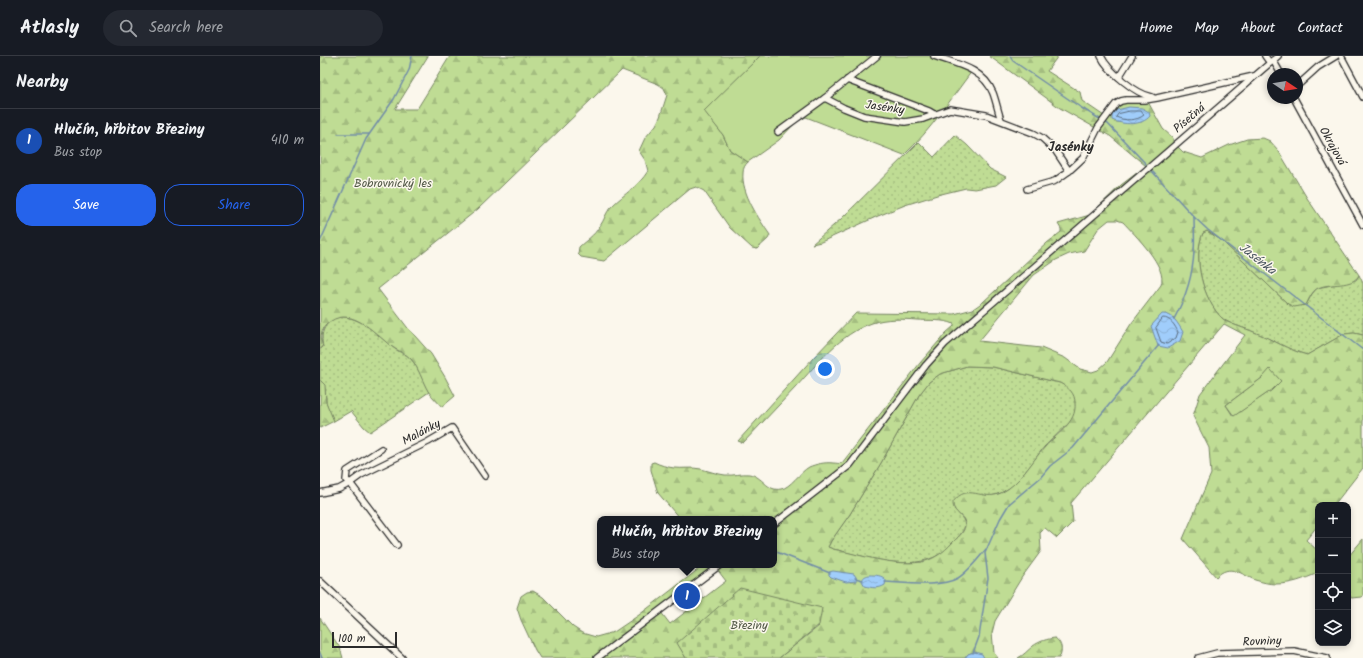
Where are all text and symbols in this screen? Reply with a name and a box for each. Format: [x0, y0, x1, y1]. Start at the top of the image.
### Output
search box [103, 10, 383, 46]
text: Atlasly [20, 13, 79, 43]
text: Search here [149, 16, 223, 40]
icon: search [117, 17, 139, 39]
text: Home [1139, 17, 1173, 39]
text: Map [1195, 17, 1219, 39]
text: About [1241, 17, 1275, 39]
text: Contact [1297, 17, 1343, 39]
north arrow [1267, 68, 1303, 104]
text: Nearby [16, 69, 68, 96]
street label: Jasénky [864, 95, 906, 120]
street label: Písečná [1169, 98, 1211, 138]
text: Hlučín, hřbitov Březiny [54, 118, 205, 142]
street label: Okrajová [1314, 123, 1352, 170]
text: 1 [27, 130, 31, 151]
text: 410 m [271, 130, 304, 151]
district label: Jasénky [1048, 137, 1094, 158]
text: Bus stop [54, 142, 102, 163]
park label: Bobrovnický les [354, 174, 432, 193]
button: Save [16, 184, 156, 226]
button: Share [164, 184, 304, 226]
water label: Jasénka [1234, 238, 1281, 281]
your location [815, 359, 835, 379]
street label: Malánky [399, 414, 444, 451]
map controls [1315, 502, 1351, 646]
button: + [1315, 502, 1351, 538]
popup [597, 516, 777, 568]
text: Hlučín, hřbitov Březiny [612, 520, 762, 544]
button: − [1315, 538, 1351, 574]
text: Bus stop [612, 544, 660, 565]
button: locate [1315, 574, 1351, 610]
pin: 1 [674, 581, 700, 611]
button: layers [1315, 610, 1351, 646]
park label: Březiny [730, 616, 768, 635]
scale bar [332, 630, 397, 649]
text: 100 m [338, 630, 366, 648]
street label: Rovniny [1242, 631, 1282, 652]

